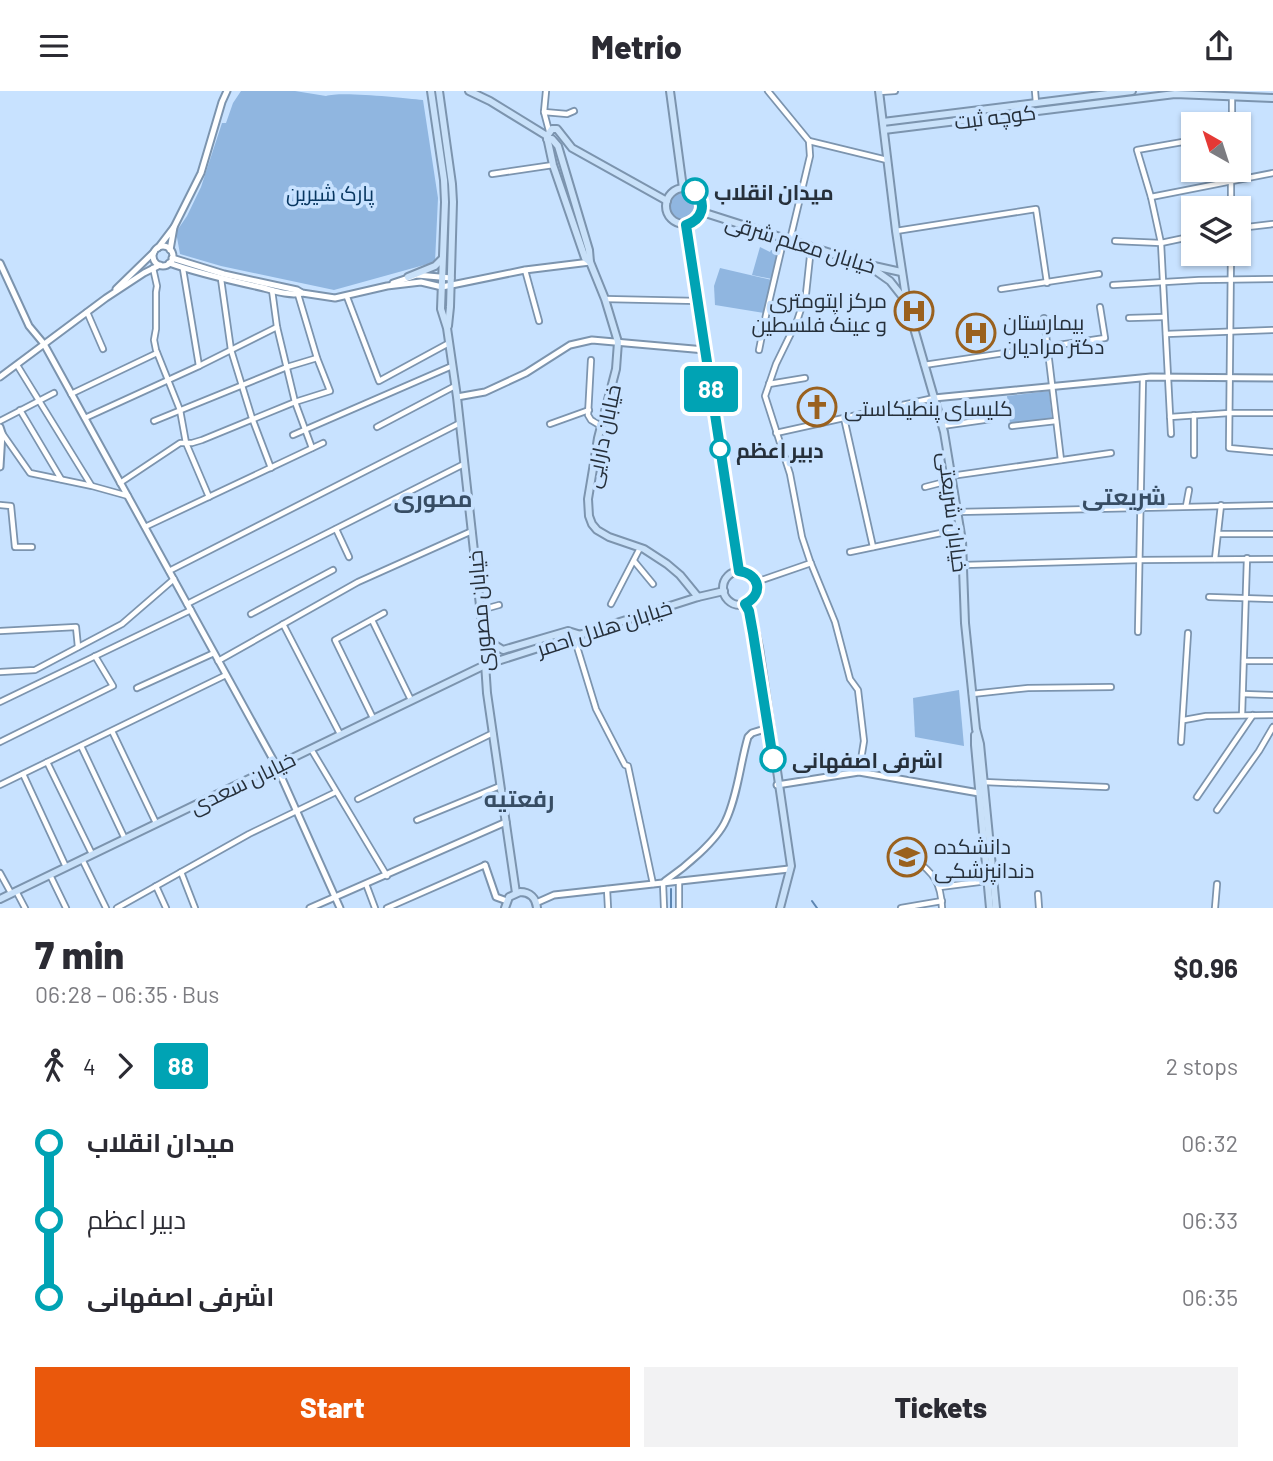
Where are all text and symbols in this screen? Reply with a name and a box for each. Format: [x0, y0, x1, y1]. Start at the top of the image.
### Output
icon: menu [35, 27, 73, 65]
text: Metrio [591, 27, 682, 65]
icon: share [1200, 27, 1238, 65]
street label: کوچه ثبت [953, 99, 1038, 136]
north arrow [1181, 112, 1251, 182]
map controls [1181, 112, 1251, 266]
marker: میدان انقلاب [682, 178, 708, 204]
place label: میدان انقلاب [714, 179, 834, 205]
park label: پارک شیرین [286, 180, 374, 208]
button: layers [1181, 196, 1251, 266]
street label: خیابان معلم شرقی [722, 208, 879, 281]
place label: مرکز اپتومتری و عینک فلسطین [751, 287, 887, 338]
hospital icon: مرکز اپتومتری و عینک فلسطین [893, 290, 935, 332]
place label: بیمارستان دکتر مرادیان [1003, 309, 1104, 360]
hospital icon: بیمارستان دکتر مرادیان [955, 312, 997, 354]
line badge: 88 [680, 366, 742, 412]
text: 88 [698, 374, 724, 403]
street label: خیابان دارایی [579, 382, 627, 490]
church icon: کلیسای پنطیکاستی [796, 386, 838, 428]
place label: کلیسای پنطیکاستی [844, 395, 1013, 423]
place label: دبیر اعظم [736, 437, 824, 465]
marker: دبیر اعظم [710, 439, 730, 459]
street label: خیابان شریعتی [932, 450, 974, 574]
district label: شریعتی [1082, 482, 1166, 511]
district label: مصوری [393, 484, 473, 513]
street label: خیابان مصوری [461, 549, 499, 673]
street label: خیابان هلال احمر [532, 593, 675, 663]
street label: خیابان سعدی [185, 746, 300, 820]
marker: اشرفی اصفهانی [760, 746, 786, 772]
place label: اشرفی اصفهانی [792, 747, 943, 774]
district label: رفعتیه [484, 784, 554, 813]
place label: دانشکده دندانپزشکی [934, 833, 1034, 885]
school or university icon: دانشکده دندانپزشکی [886, 836, 928, 878]
text: 7 min [35, 931, 124, 977]
text: $0.96 [1174, 952, 1238, 983]
text: 06:28 – 06:35 · Bus [35, 980, 219, 1008]
icon: walk [35, 1047, 73, 1085]
icon: forward [106, 1047, 144, 1085]
text: 88 [168, 1051, 194, 1080]
text: 4 [83, 1052, 96, 1080]
text: 2 stops [1166, 1052, 1238, 1080]
text: میدان انقلاب [87, 1126, 235, 1157]
text: 06:32 [1181, 1129, 1238, 1157]
text: دبیر اعظم [87, 1203, 186, 1234]
text: 06:33 [1182, 1206, 1238, 1234]
text: اشرفی اصفهانی [87, 1280, 274, 1311]
text: 06:35 [1182, 1283, 1238, 1311]
button: Start [35, 1367, 630, 1447]
button: Tickets [644, 1367, 1238, 1447]

